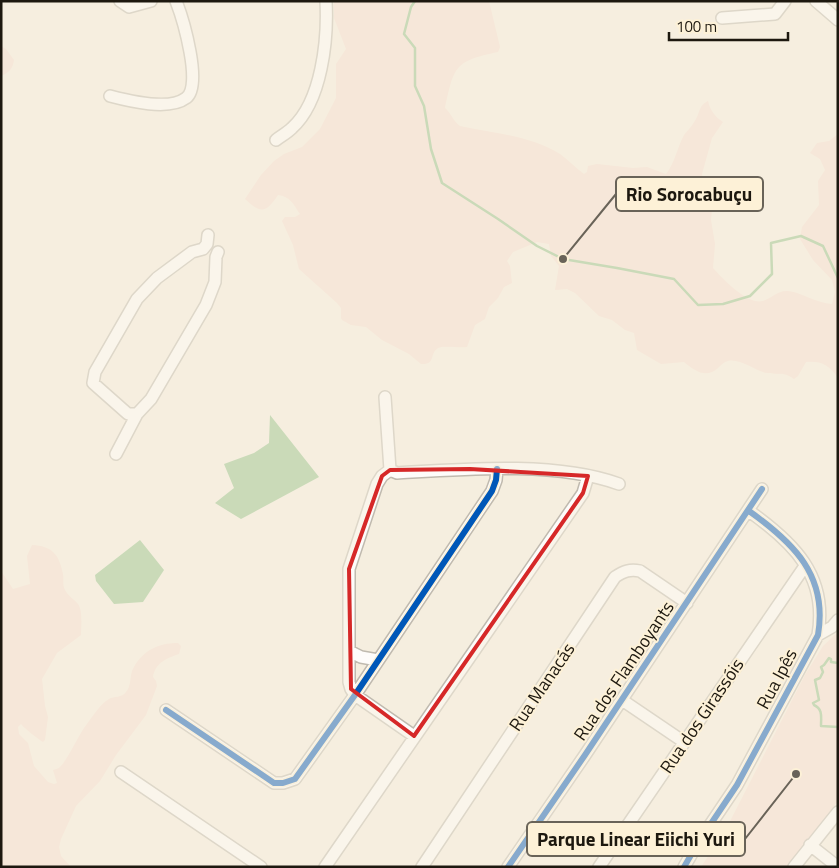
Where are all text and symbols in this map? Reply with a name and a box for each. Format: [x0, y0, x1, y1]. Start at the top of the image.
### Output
scale bar [669, 10, 788, 42]
text: 100 m [676, 15, 717, 38]
callout: Rio Sorocabuçu [616, 177, 763, 211]
text: Rio Sorocabuçu [626, 179, 752, 208]
street label: Rua dos Flamboyants [567, 595, 680, 746]
street label: Rua Manacás [502, 637, 581, 736]
street label: Rua Ipês [749, 644, 804, 714]
street label: Rua dos Girassóis [653, 653, 750, 779]
callout: Parque Linear Eiichi Yuri [527, 822, 745, 856]
text: Parque Linear Eiichi Yuri [537, 824, 735, 853]

